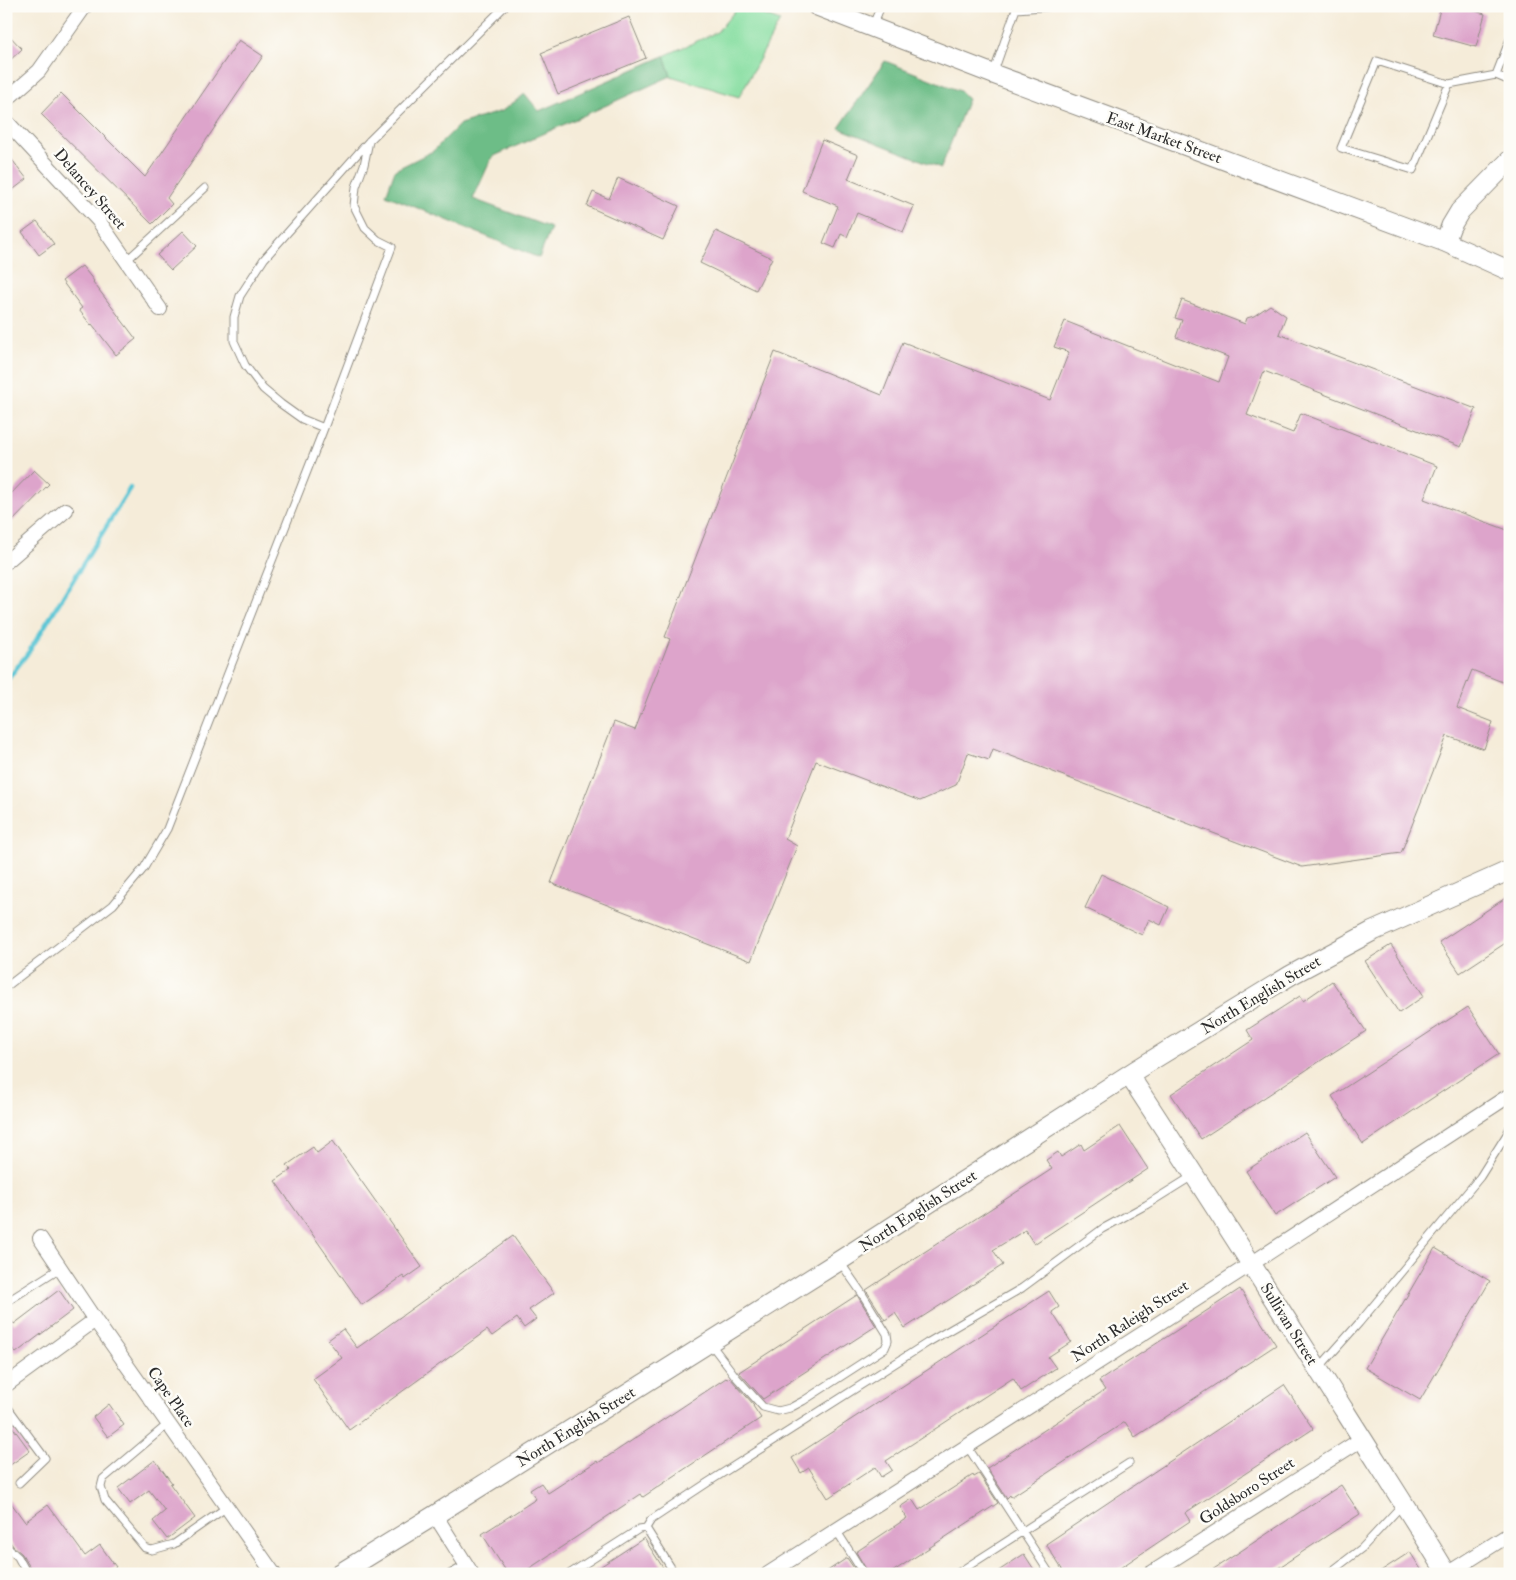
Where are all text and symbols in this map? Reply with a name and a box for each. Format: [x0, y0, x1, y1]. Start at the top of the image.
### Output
street label: East Market Street [1104, 108, 1224, 168]
street label: Delancey Street [49, 144, 131, 234]
street label: North English Street [1197, 951, 1325, 1039]
street label: North English Street [855, 1165, 981, 1257]
street label: North Raleigh Street [1068, 1276, 1192, 1366]
street label: Sullivan Street [1256, 1279, 1322, 1369]
street label: Cape Place [142, 1363, 199, 1432]
street label: North English Street [513, 1382, 639, 1472]
street label: Goldsboro Street [1196, 1453, 1298, 1529]

